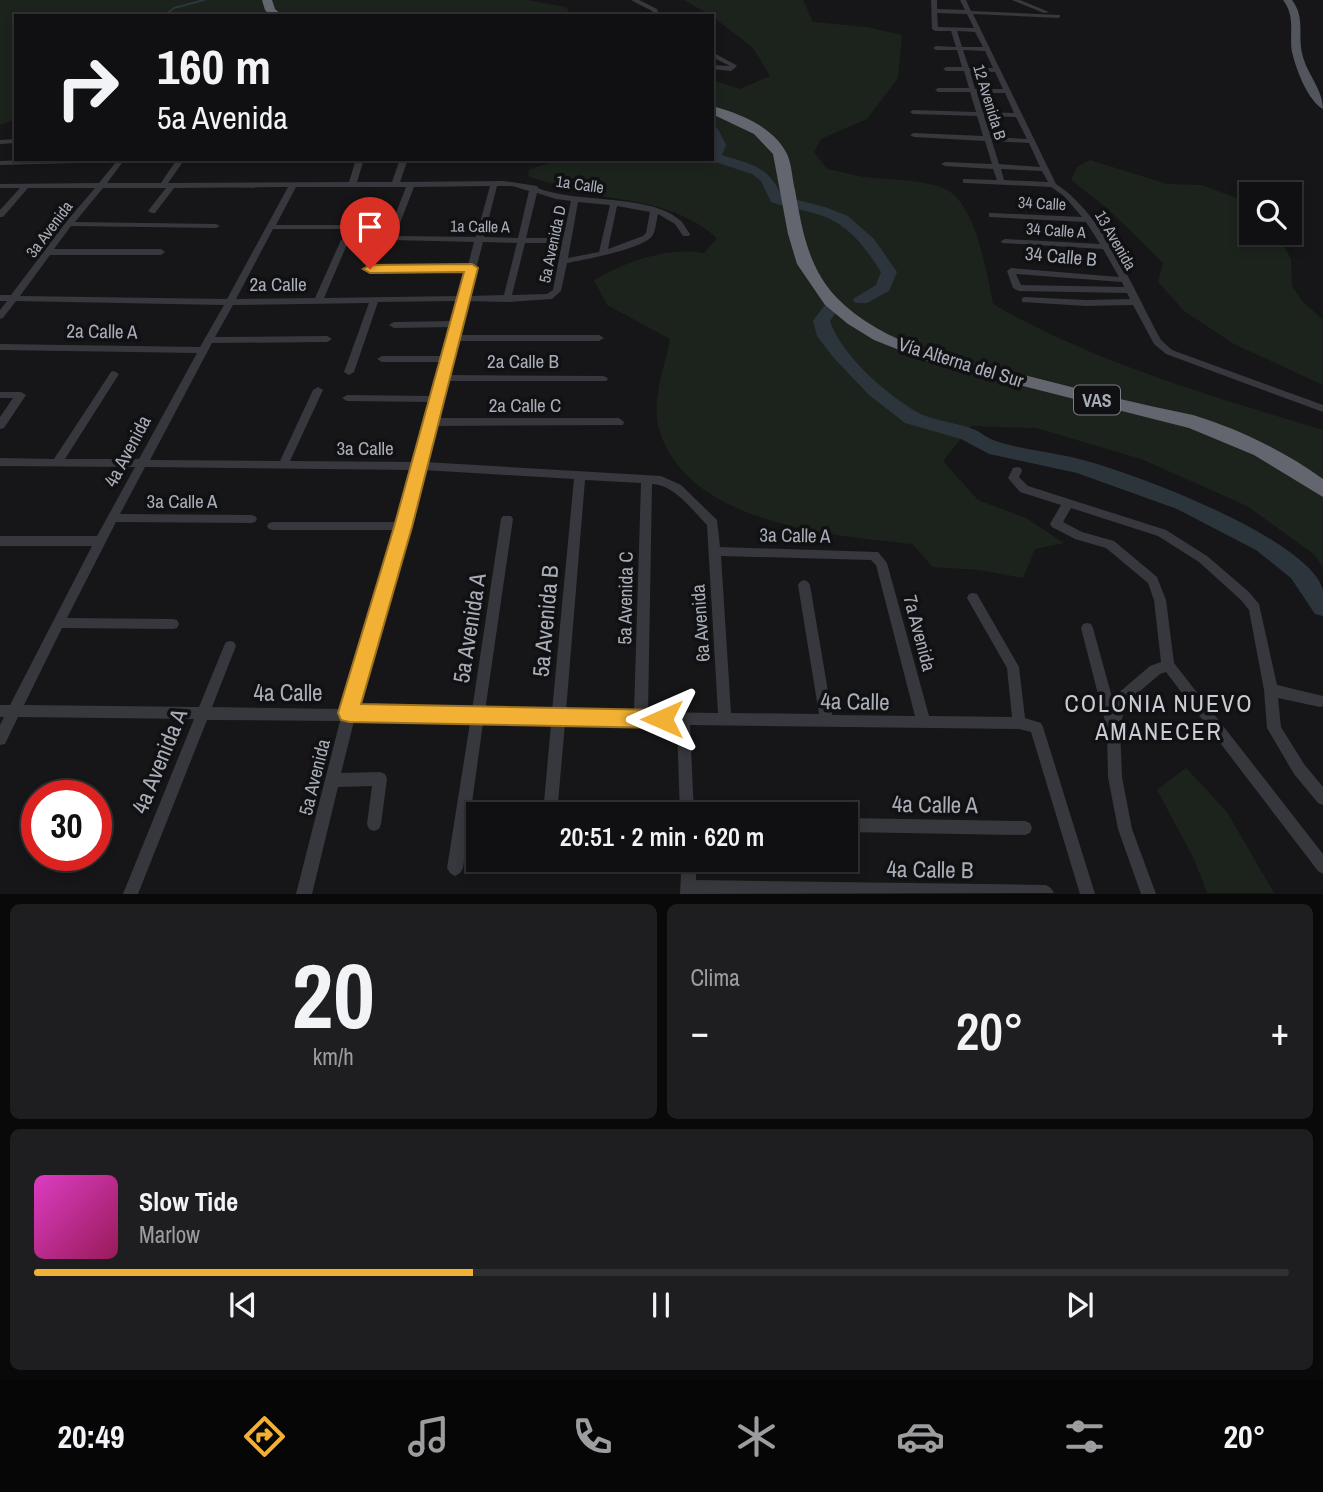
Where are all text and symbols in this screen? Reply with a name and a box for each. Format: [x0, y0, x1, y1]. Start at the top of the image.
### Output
text: 160 m [157, 33, 271, 99]
icon: right [42, 42, 133, 133]
street label: 12 Avenida B [968, 62, 1012, 143]
text: 5a Avenida [157, 96, 288, 139]
street label: 1a Calle [555, 170, 605, 198]
map controls [1239, 182, 1302, 245]
button: search [1239, 182, 1302, 245]
street label: 34 Calle [1017, 191, 1067, 215]
street label: 3a Avenida [21, 196, 78, 262]
pin [340, 197, 400, 269]
street label: 5a Avenida D [533, 203, 571, 285]
street label: 13 Avenida [1090, 206, 1142, 274]
icon: arrive [351, 208, 389, 246]
street label: 1a Calle A [450, 214, 510, 238]
street label: 34 Calle A [1025, 217, 1087, 243]
street label: 34 Calle B [1024, 240, 1098, 272]
street label: 2a Calle [249, 271, 307, 297]
street label: 2a Calle A [66, 317, 138, 345]
street label: Vía Alterna del Sur [895, 331, 1028, 394]
street label: 2a Calle B [487, 348, 559, 374]
road number: VAS [1074, 386, 1120, 414]
street label: 2a Calle C [489, 392, 561, 418]
street label: 4a Avenida [97, 410, 157, 491]
street label: 3a Calle [336, 435, 394, 461]
street label: 3a Calle A [146, 488, 218, 514]
street label: 3a Calle A [759, 521, 831, 549]
street label: 5a Avenida C [611, 551, 639, 645]
street label: 5a Avenida B [525, 564, 565, 678]
street label: 5a Avenida A [445, 570, 493, 685]
street label: 6a Avenida [684, 583, 716, 663]
street label: 7a Avenida [897, 592, 943, 674]
street label: 4a Calle [253, 677, 323, 708]
position arrow [625, 682, 699, 756]
street label: 4a Calle [820, 685, 890, 717]
district label: COLONIA NUEVO AMANECER [1065, 687, 1253, 747]
street label: 4a Avenida A [124, 703, 194, 818]
street label: 5a Avenida [292, 736, 336, 818]
speed limit sign: 30 [21, 780, 112, 871]
street label: 4a Calle A [892, 788, 979, 820]
text: 20:51 · 2 min · 620 m [560, 819, 764, 854]
street label: 4a Calle B [886, 853, 974, 885]
text: 20 [292, 934, 375, 1056]
text: Clima [691, 962, 740, 993]
text: 20° [956, 996, 1024, 1066]
text: − [691, 1006, 709, 1057]
text: + [1271, 1006, 1289, 1057]
text: km/h [313, 1041, 354, 1072]
text: Slow Tide [139, 1184, 238, 1219]
text: Marlow [139, 1219, 200, 1250]
icon: previous [224, 1286, 262, 1324]
icon: pause [642, 1286, 680, 1324]
icon: next [1061, 1286, 1099, 1324]
icon: directions [240, 1412, 289, 1461]
icon: music [404, 1412, 453, 1461]
icon: phone [568, 1412, 617, 1461]
icon: climate [732, 1412, 781, 1461]
icon: car [896, 1412, 945, 1461]
icon: filters [1060, 1412, 1109, 1461]
text: 20:49 [57, 1415, 125, 1458]
text: 20° [1223, 1415, 1265, 1458]

